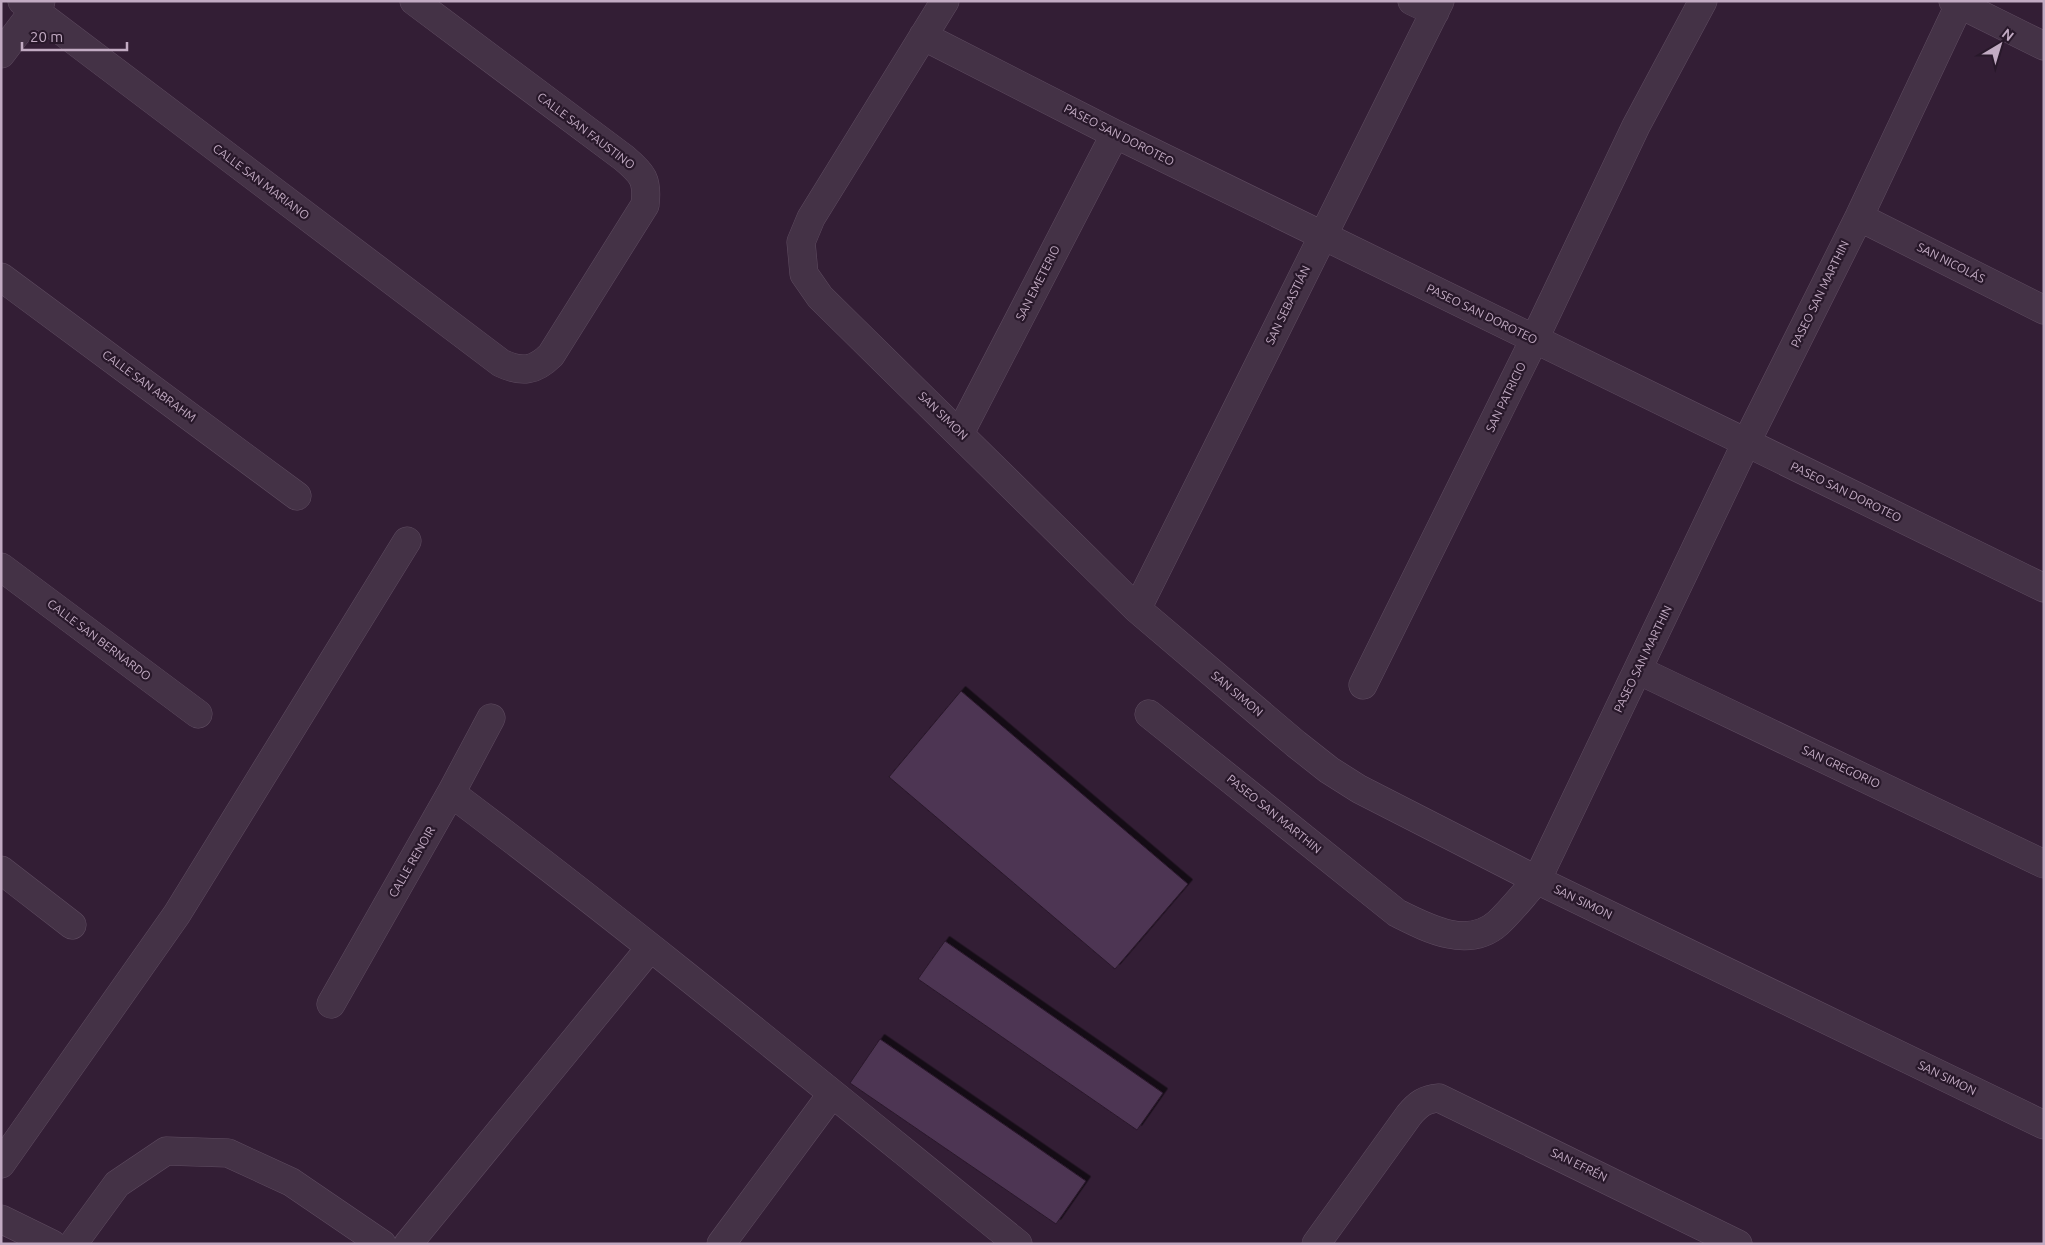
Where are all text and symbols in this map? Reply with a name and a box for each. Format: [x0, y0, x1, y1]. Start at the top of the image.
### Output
scale bar [22, 20, 128, 52]
north arrow [1975, 20, 2025, 70]
text: N [1999, 25, 2017, 44]
text: 20 m [30, 28, 63, 45]
street label: CALLE SAN FAUSTINO [535, 90, 637, 171]
street label: PASEO SAN DOROTEO [1062, 101, 1176, 168]
street label: CALLE SAN MARIANO [211, 141, 312, 222]
street label: PASEO SAN MARTHIN [1788, 238, 1851, 349]
street label: SAN NICOLÁS [1915, 240, 1987, 285]
street label: SAN EMETERIO [1013, 243, 1062, 323]
street label: SAN SEBASTIÁN [1263, 263, 1312, 346]
street label: PASEO SAN DOROTEO [1425, 281, 1540, 346]
street label: CALLE SAN ABRAHM [100, 347, 199, 424]
street label: SAN PATRICIO [1483, 360, 1528, 434]
street label: SAN SIMON [916, 389, 971, 442]
street label: PASEO SAN DOROTEO [1789, 459, 1904, 524]
street label: CALLE SAN BERNARDO [45, 596, 154, 683]
street label: PASEO SAN MARTHIN [1611, 603, 1674, 714]
street label: SAN SIMON [1209, 668, 1266, 719]
street label: SAN GREGORIO [1800, 743, 1882, 790]
street label: PASEO SAN MARTHIN [1225, 772, 1324, 856]
street label: CALLE RENOIR [386, 824, 437, 900]
street label: SAN SIMON [1552, 882, 1614, 921]
street label: SAN SIMON [1916, 1058, 1978, 1097]
street label: SAN EFRÉN [1549, 1145, 1610, 1184]

